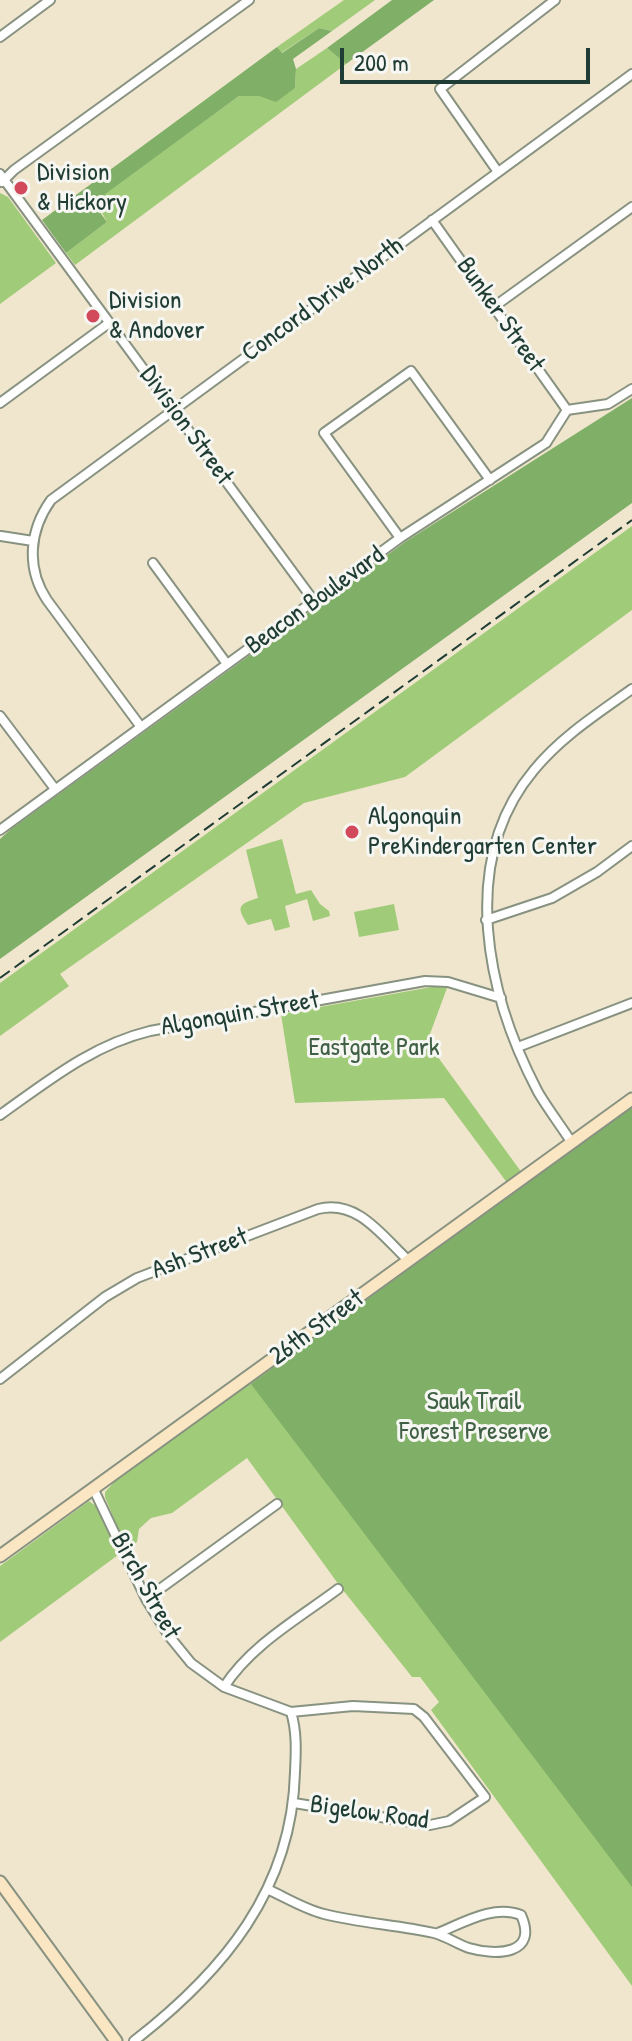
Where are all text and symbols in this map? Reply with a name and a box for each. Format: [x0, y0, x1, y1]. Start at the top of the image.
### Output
scale bar [344, 32, 594, 82]
text: 200 m [354, 46, 409, 78]
place label: Division & Hickory [37, 157, 127, 218]
marker: Division & Hickory [12, 179, 30, 197]
street label: Concord Drive North [236, 231, 410, 369]
street label: Bunker Street [449, 252, 551, 378]
place label: Division & Andover [109, 285, 205, 346]
marker: Division & Andover [84, 307, 102, 325]
street label: Division Street [133, 361, 239, 491]
street label: Beacon Boulevard [239, 540, 391, 662]
place label: Algonquin PreKindergarten Center [368, 801, 597, 862]
marker: Algonquin PreKindergarten Center [343, 823, 361, 841]
street label: Algonquin Street [159, 985, 321, 1043]
park label: Eastgate Park [308, 1032, 440, 1064]
street label: Ash Street [148, 1221, 252, 1287]
street label: 26th Street [264, 1283, 370, 1373]
park label: Sauk Trail Forest Preserve [399, 1386, 549, 1448]
street label: Birch Street [103, 1527, 187, 1645]
street label: Bigelow Road [308, 1789, 430, 1837]

